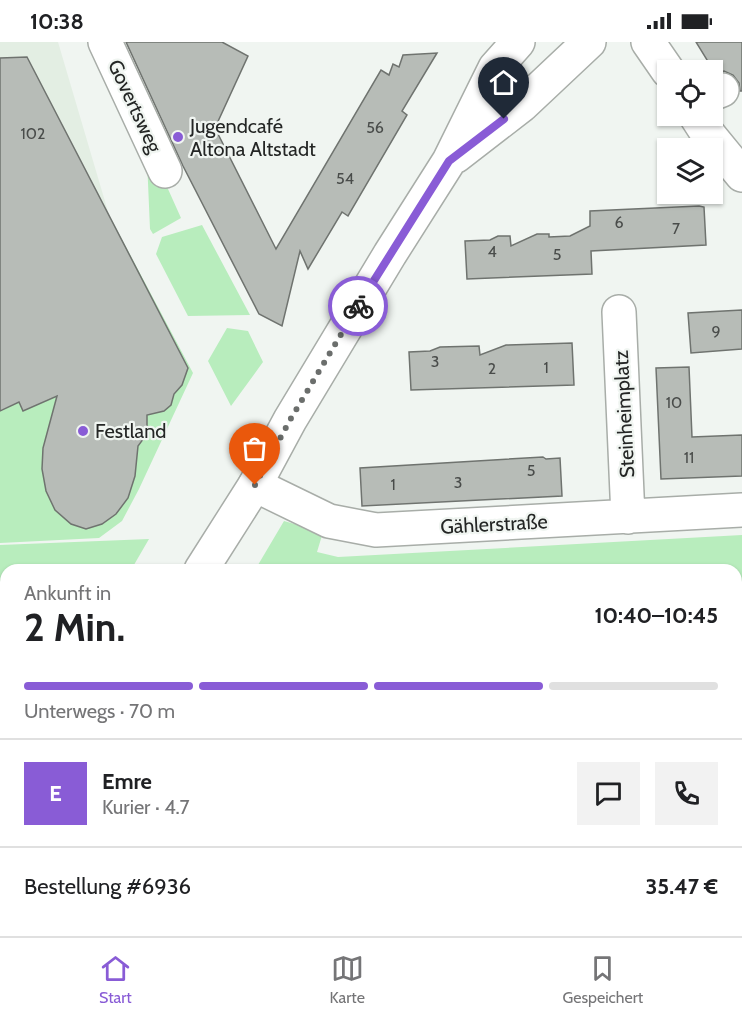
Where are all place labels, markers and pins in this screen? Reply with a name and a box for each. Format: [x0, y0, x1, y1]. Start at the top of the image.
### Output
pin [478, 57, 529, 119]
place label: Jugendcafé Altona Altstadt [189, 114, 316, 161]
marker: Jugendcafé Altona Altstadt [171, 130, 185, 144]
place label: Festland [95, 419, 166, 443]
pin [229, 423, 280, 485]
marker: Festland [76, 424, 90, 438]

